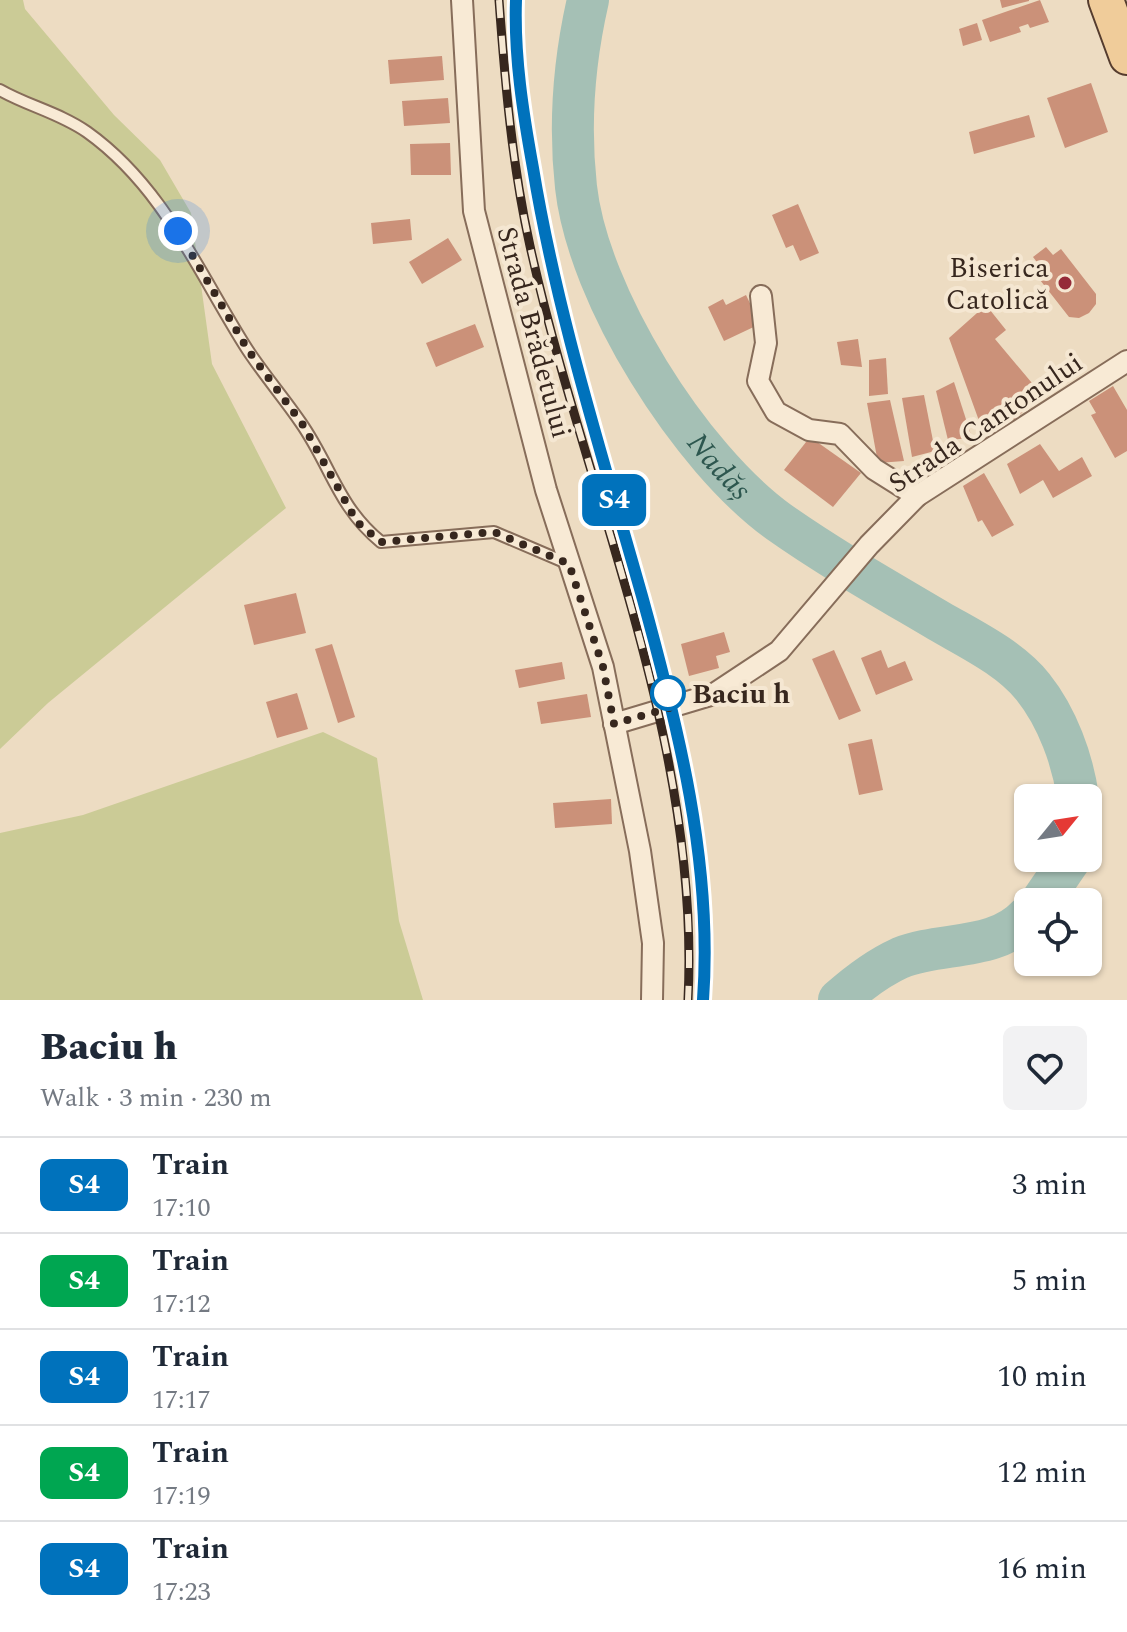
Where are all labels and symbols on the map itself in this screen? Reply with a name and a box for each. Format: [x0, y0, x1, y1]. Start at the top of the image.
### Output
your location [158, 211, 198, 251]
street label: Strada Brădetului [485, 222, 583, 443]
place label: Biserica Catolică [946, 247, 1049, 322]
marker: Biserica Catolică [1056, 274, 1074, 292]
street label: Strada Cantonului [880, 342, 1092, 504]
water label: Nadăș [675, 423, 762, 512]
line badge: S4 [578, 474, 650, 526]
place label: Baciu h [692, 673, 790, 716]
marker: Baciu h [651, 676, 685, 710]
north arrow [1014, 784, 1102, 872]

